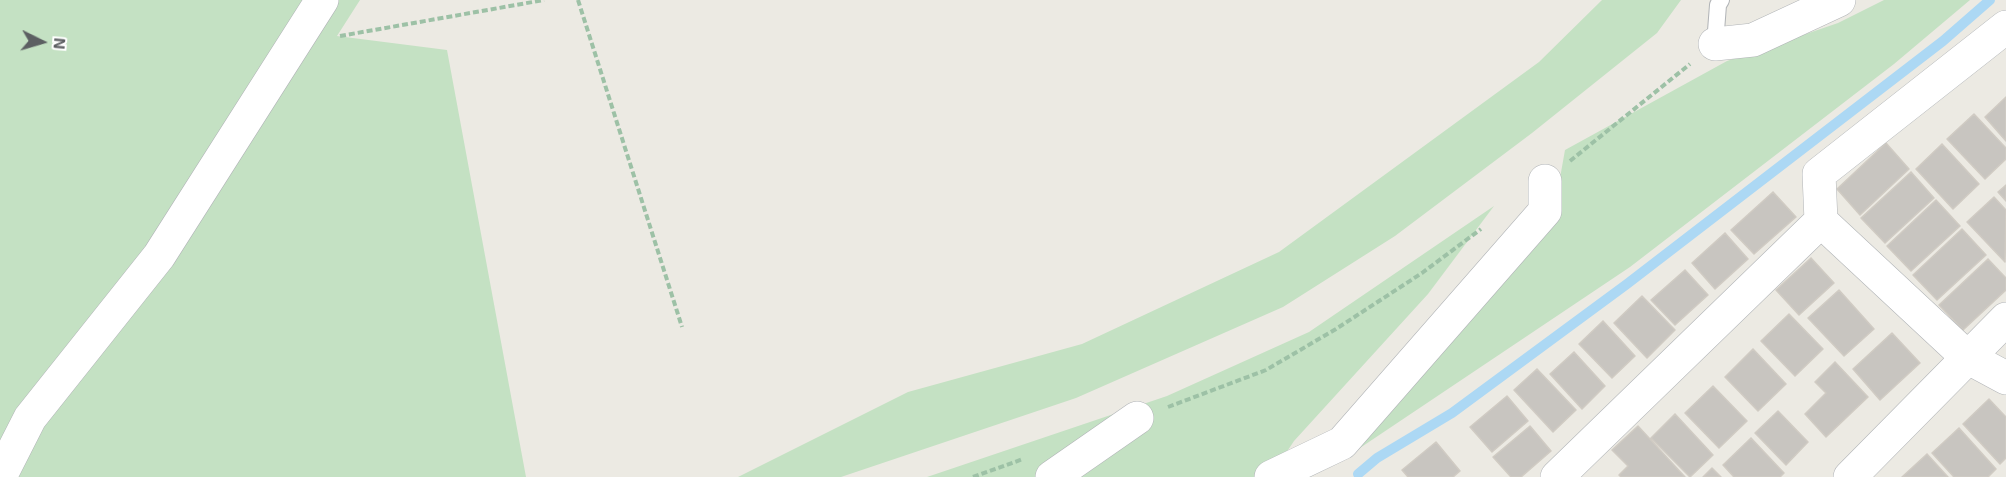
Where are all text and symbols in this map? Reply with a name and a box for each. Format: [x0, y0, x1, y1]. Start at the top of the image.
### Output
north arrow [12, 12, 72, 72]
text: N [50, 37, 70, 50]

